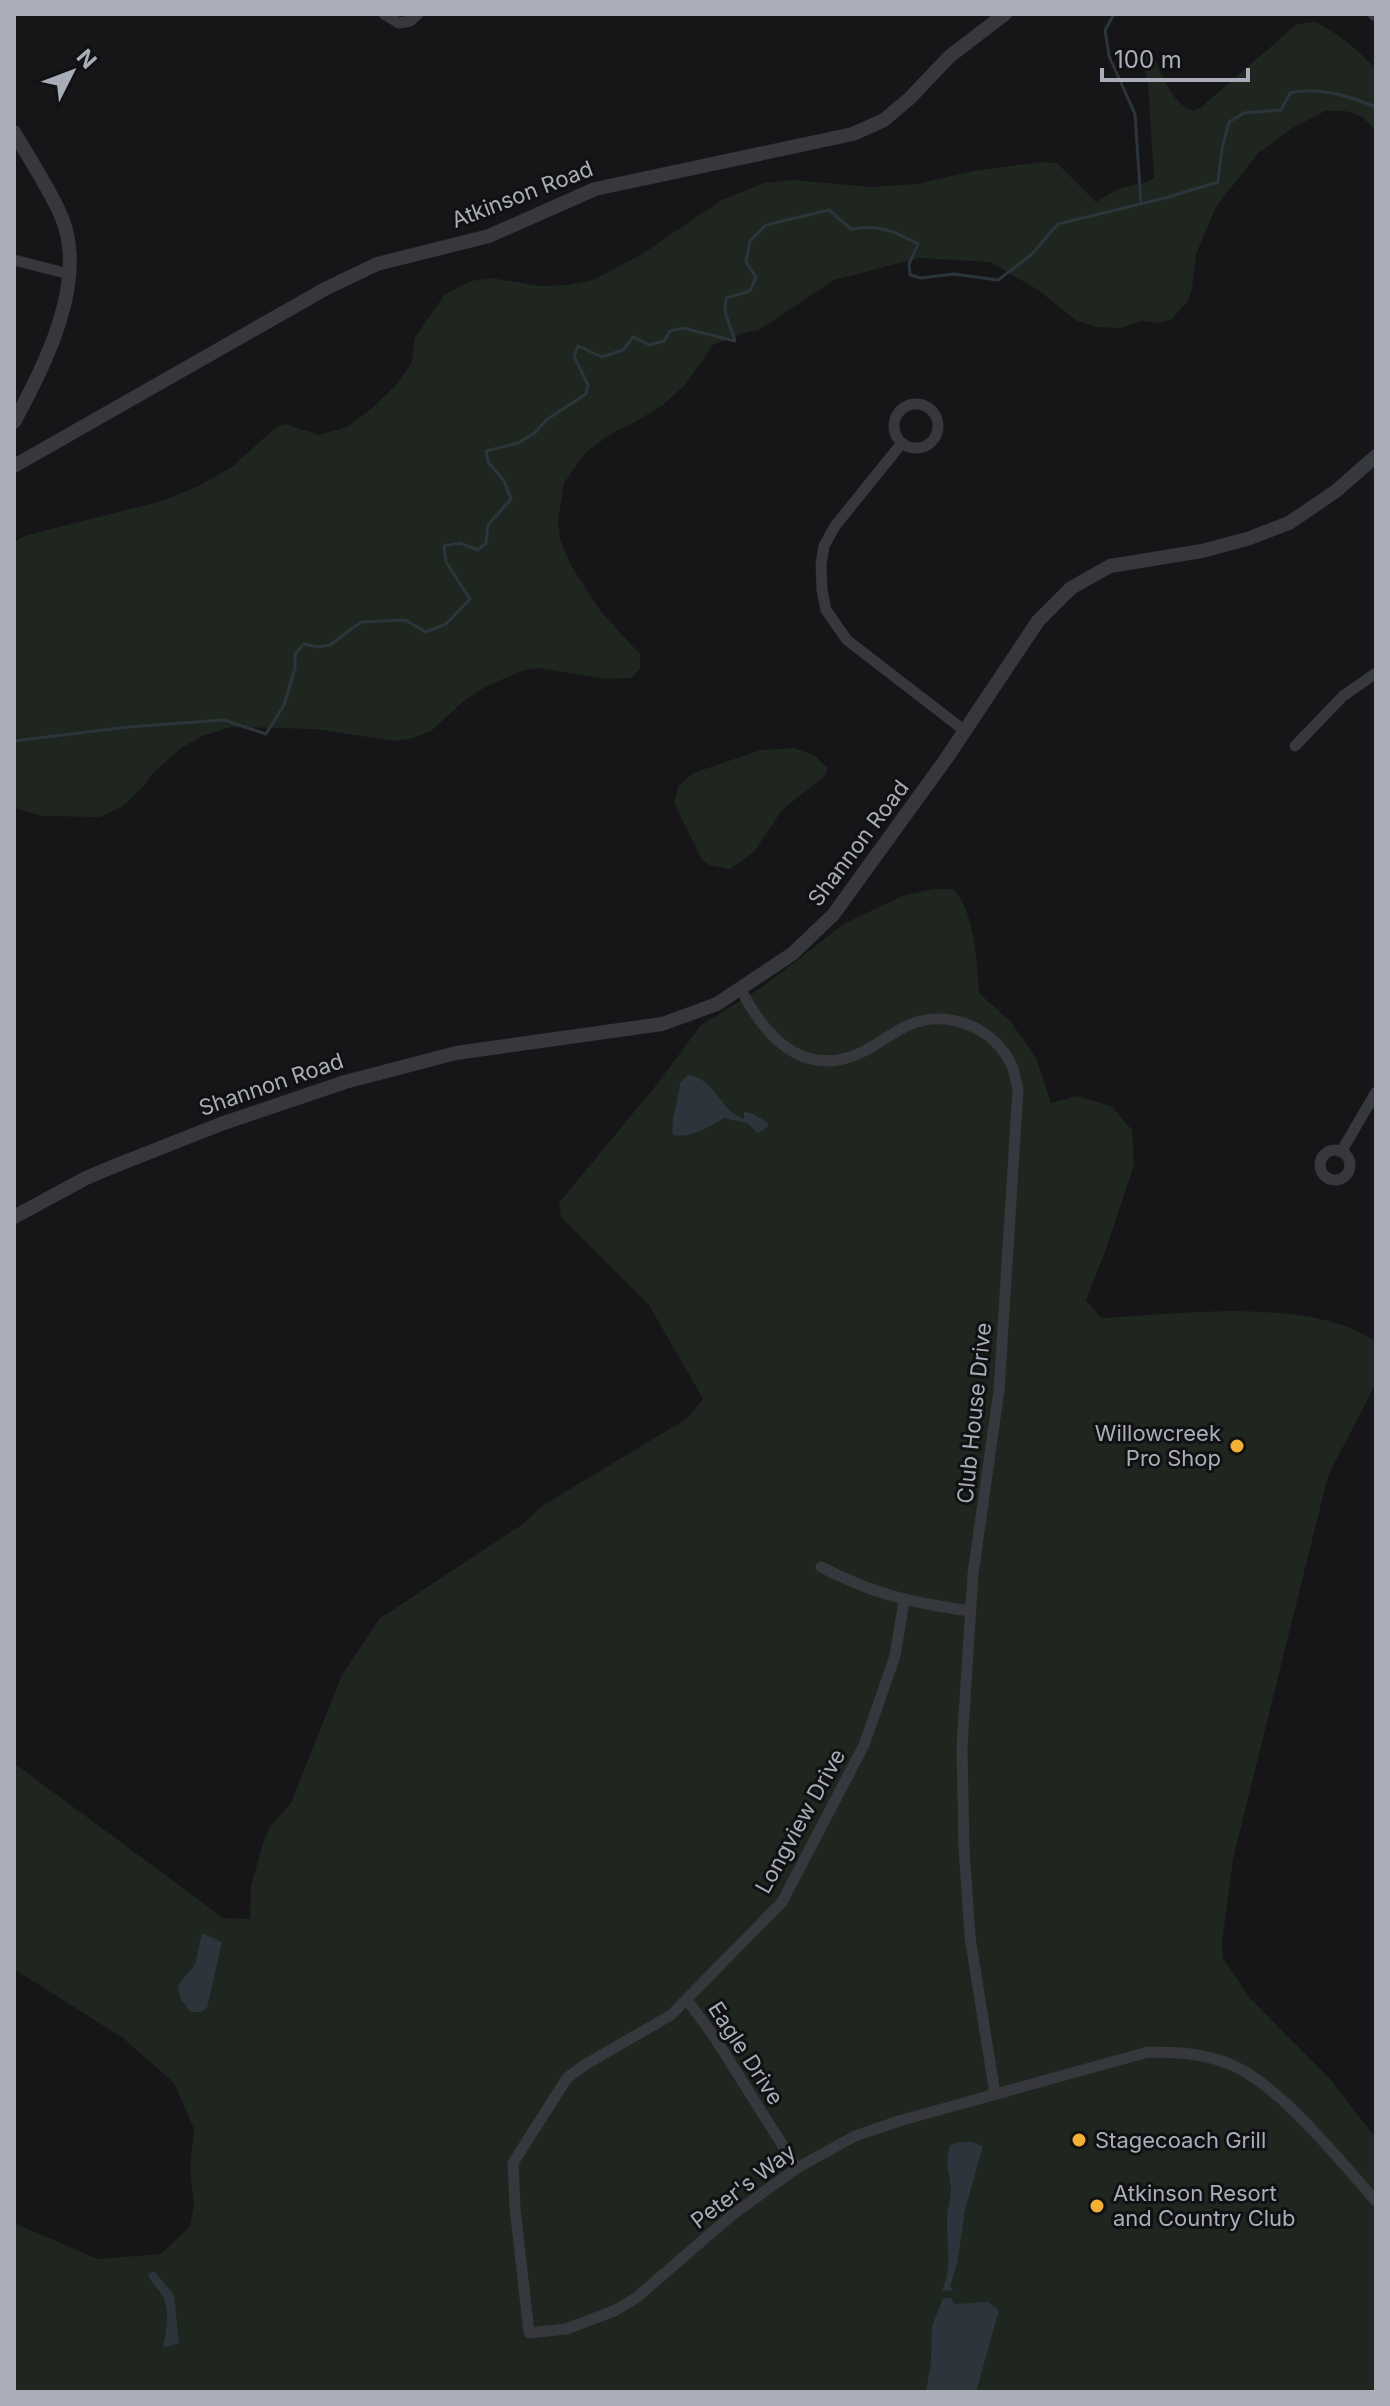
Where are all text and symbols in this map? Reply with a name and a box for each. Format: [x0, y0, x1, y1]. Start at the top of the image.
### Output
north arrow [32, 32, 112, 112]
scale bar [1102, 32, 1248, 82]
text: N [72, 44, 102, 74]
text: 100 m [1114, 45, 1182, 74]
street label: Atkinson Road [448, 155, 596, 233]
street label: Shannon Road [802, 775, 914, 911]
street label: Shannon Road [195, 1047, 347, 1121]
street label: Club House Drive [952, 1321, 996, 1505]
place label: Willowcreek Pro Shop [1095, 1420, 1221, 1471]
marker: Willowcreek Pro Shop [1228, 1437, 1246, 1455]
street label: Longview Drive [750, 1744, 850, 1898]
street label: Eagle Drive [703, 1996, 789, 2110]
place label: Stagecoach Grill [1095, 2127, 1266, 2153]
marker: Stagecoach Grill [1070, 2131, 1088, 2149]
street label: Peter's Way [686, 2138, 800, 2234]
place label: Atkinson Resort and Country Club [1113, 2180, 1296, 2231]
marker: Atkinson Resort and Country Club [1088, 2197, 1106, 2215]

